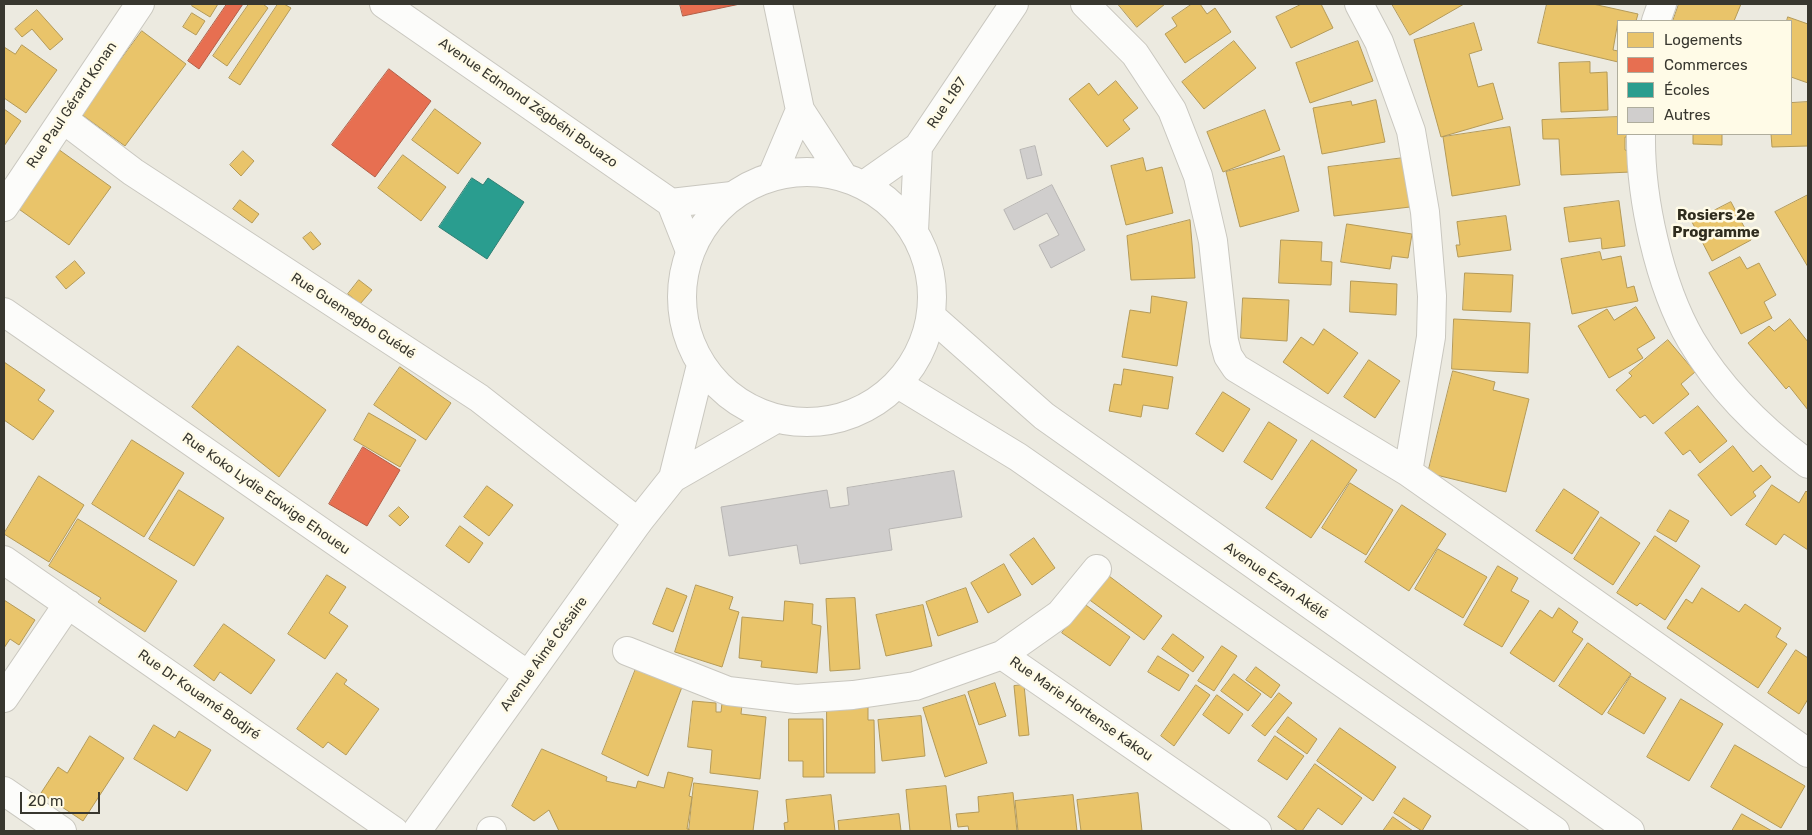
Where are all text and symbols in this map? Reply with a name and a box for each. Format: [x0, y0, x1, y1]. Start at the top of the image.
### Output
legend [1617, 20, 1792, 135]
text: Logements [1664, 31, 1742, 49]
street label: Avenue Edmond Zégbéhi Bouazo [435, 35, 621, 171]
street label: Rue Paul Gérard Konan [23, 39, 121, 171]
text: Commerces [1664, 56, 1748, 74]
street label: Rue L187 [924, 74, 970, 132]
text: Écoles [1664, 81, 1710, 99]
text: Autres [1664, 106, 1710, 124]
district label: Rosiers 2e Programme [1672, 207, 1760, 242]
street label: Rue Guemegbo Guédé [288, 269, 418, 363]
street label: Rue Koko Lydie Edwige Ehoueu [179, 429, 353, 559]
street label: Avenue Ezan Akélé [1221, 539, 1331, 623]
street label: Avenue Aimé Césaire [497, 593, 591, 715]
street label: Rue Dr Kouamé Bodjré [135, 646, 263, 744]
street label: Rue Marie Hortense Kakou [1006, 653, 1156, 765]
scale bar [22, 782, 102, 814]
text: 20 m [28, 792, 63, 810]

